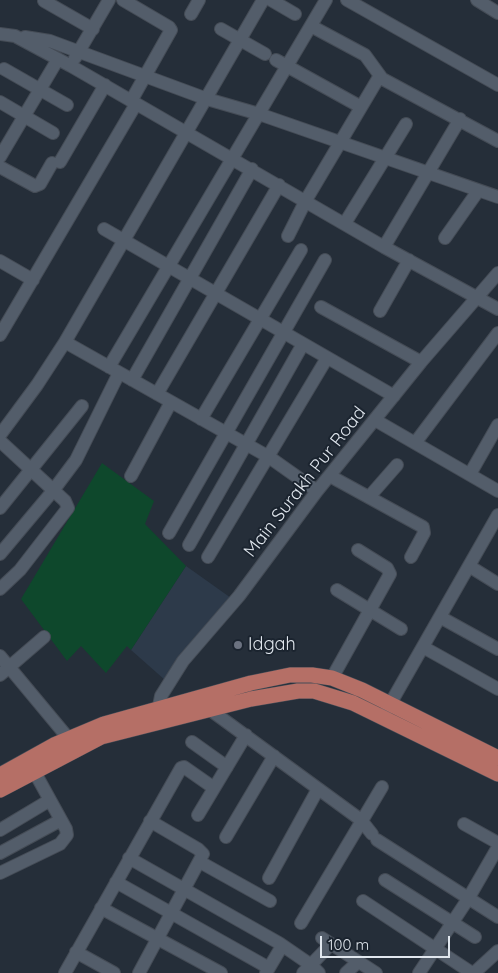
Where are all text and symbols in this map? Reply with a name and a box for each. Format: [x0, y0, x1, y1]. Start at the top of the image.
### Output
street label: Main Surakh Pur Road [240, 402, 370, 562]
place label: Idgah [248, 634, 296, 656]
marker: Idgah [232, 639, 244, 651]
scale bar [323, 926, 453, 958]
text: 100 m [328, 935, 369, 954]

